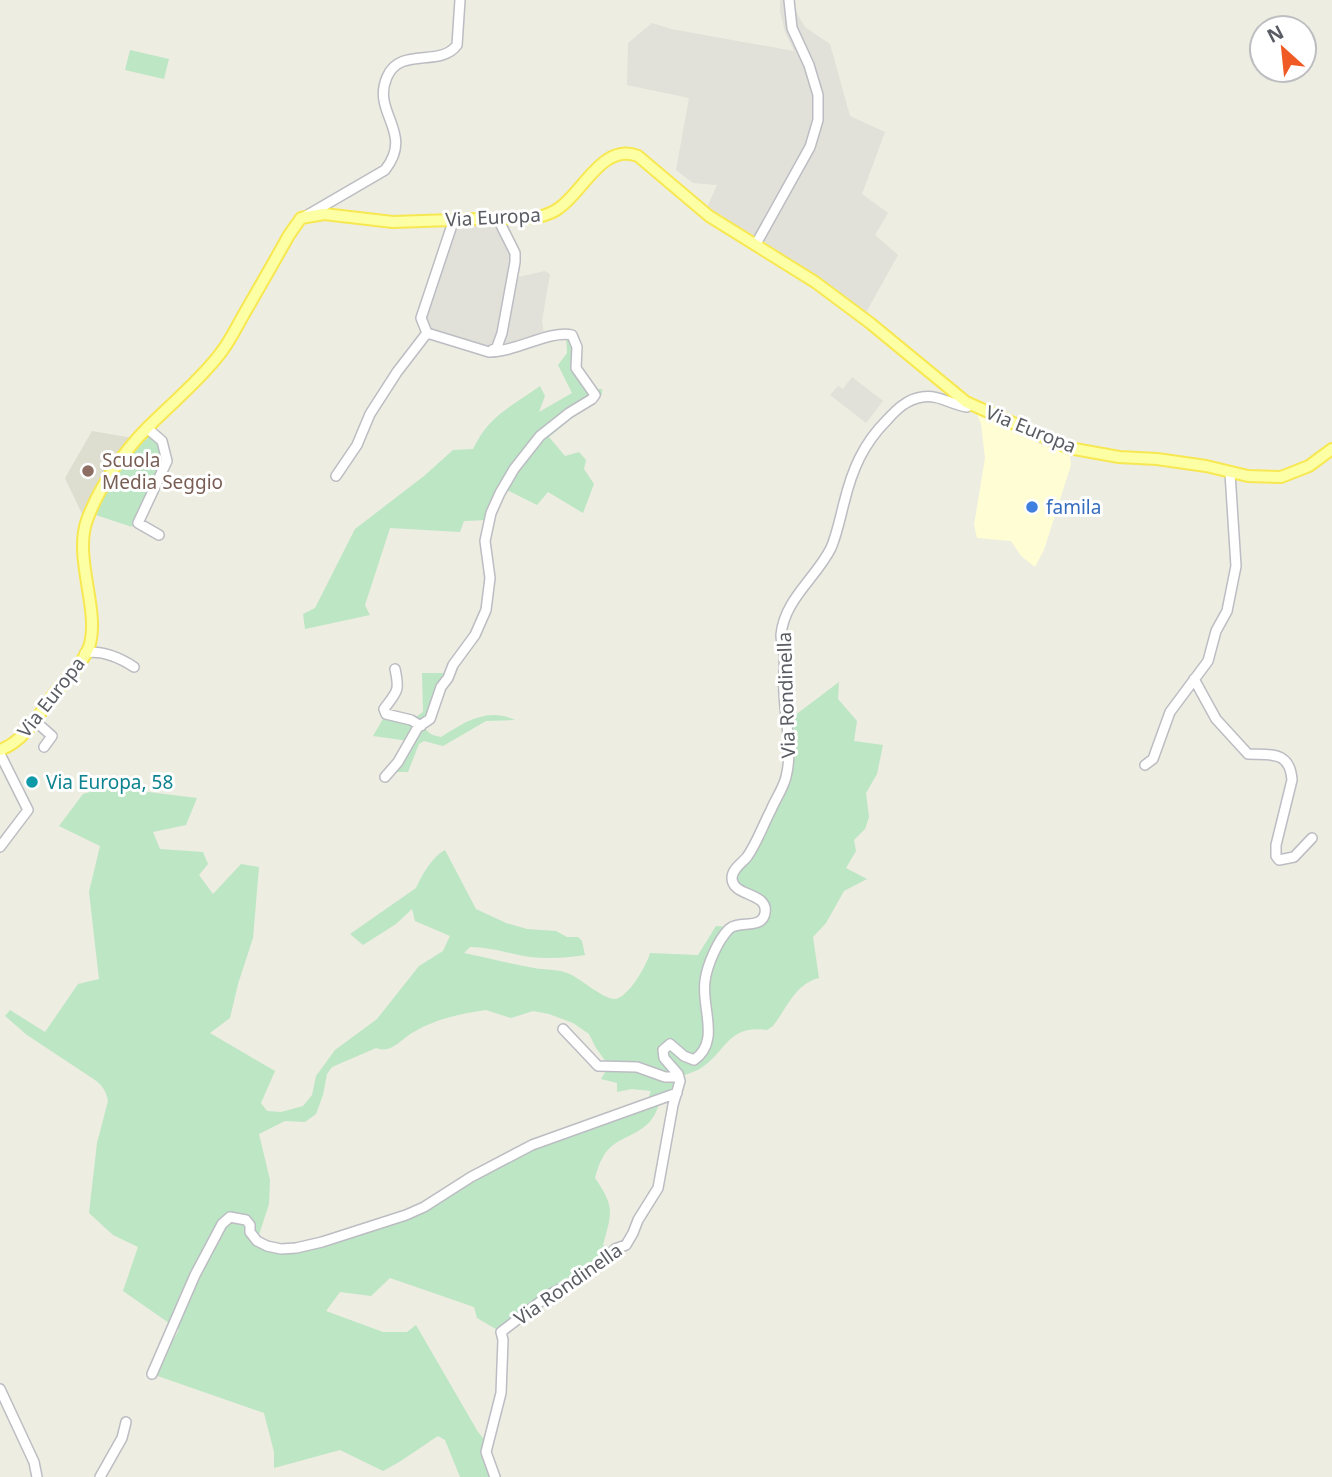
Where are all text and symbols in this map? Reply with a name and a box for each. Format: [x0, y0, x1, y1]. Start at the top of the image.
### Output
north arrow [1248, 14, 1318, 84]
text: N [1262, 19, 1288, 49]
street label: Via Europa [445, 202, 541, 232]
street label: Via Europa [982, 399, 1080, 459]
place label: Scuola Media Seggio [102, 447, 223, 495]
marker: Scuola Media Seggio [80, 463, 96, 479]
place label: famila [1046, 494, 1101, 520]
marker: famila [1024, 499, 1040, 515]
street label: Via Rondinella [771, 631, 801, 759]
street label: Via Europa [11, 651, 91, 743]
place label: Via Europa, 58 [46, 769, 173, 795]
marker: Via Europa, 58 [24, 774, 40, 790]
street label: Via Rondinella [509, 1237, 627, 1331]

